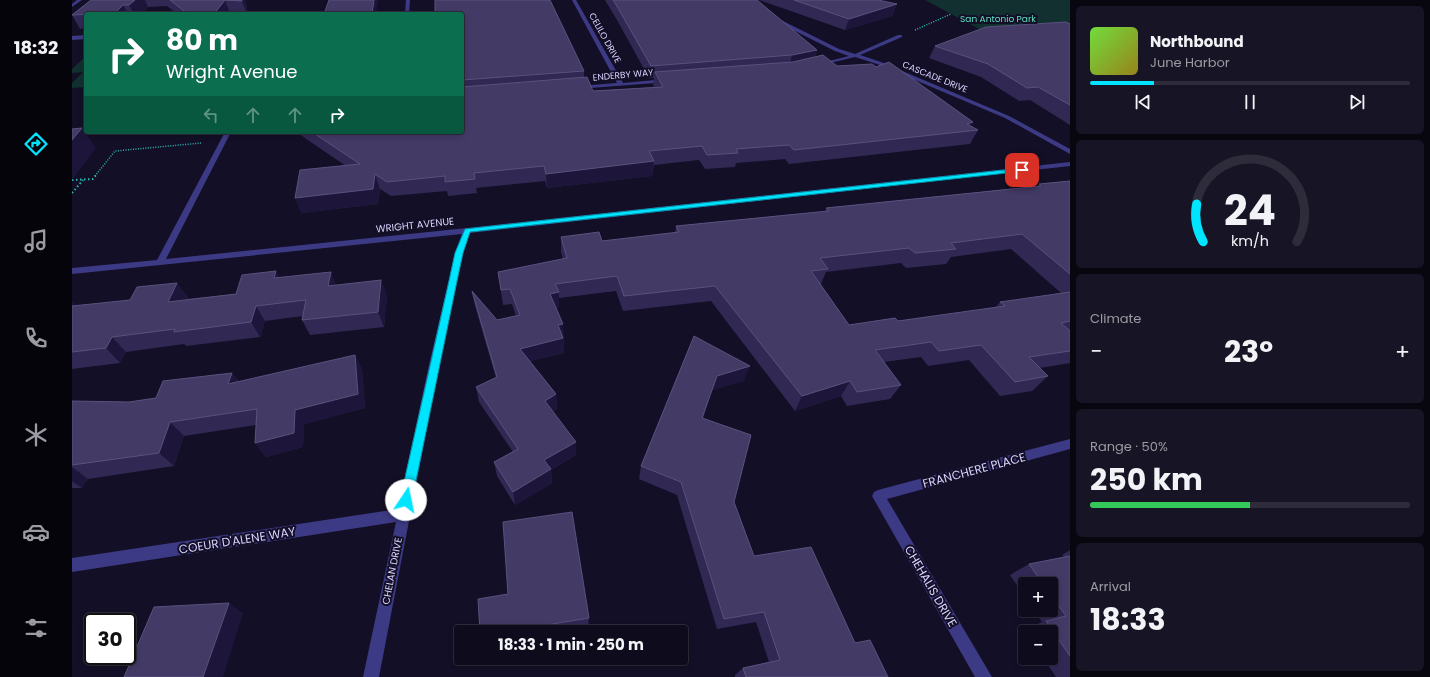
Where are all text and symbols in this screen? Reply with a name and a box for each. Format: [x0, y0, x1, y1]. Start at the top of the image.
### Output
street label: CELILO DRIVE [586, 11, 624, 66]
park label: San Antonio Park [960, 13, 1036, 25]
text: 80 m [166, 21, 238, 60]
icon: right [100, 28, 152, 80]
text: Northbound [1150, 31, 1244, 52]
text: 18:32 [14, 35, 58, 60]
text: June Harbor [1150, 53, 1230, 72]
street label: CASCADE DRIVE [901, 58, 970, 96]
text: Wright Avenue [166, 59, 297, 84]
street label: ENDERBY WAY [592, 66, 654, 84]
icon: previous [1132, 91, 1154, 113]
icon: pause [1239, 91, 1261, 113]
icon: next [1346, 91, 1368, 113]
icon: left [200, 104, 222, 126]
icon: ahead [242, 104, 264, 126]
icon: ahead [284, 104, 306, 126]
icon: right [326, 104, 348, 126]
icon: directions [22, 130, 50, 158]
pin [1005, 153, 1039, 187]
icon: arrive [1011, 159, 1033, 181]
text: 24 [1224, 181, 1276, 240]
street label: WRIGHT AVENUE [375, 213, 455, 237]
icon: music [22, 227, 50, 255]
text: km/h [1231, 231, 1269, 251]
text: Climate [1090, 309, 1141, 328]
icon: phone [22, 324, 50, 352]
text: 23° [1224, 330, 1273, 373]
text: − [1090, 336, 1102, 367]
text: + [1395, 336, 1410, 367]
icon: climate [22, 421, 50, 449]
text: Range · 50% [1090, 437, 1168, 456]
street label: FRANCHERE PLACE [921, 448, 1027, 492]
text: 250 km [1090, 458, 1203, 501]
position arrow [385, 479, 427, 521]
icon: car [22, 518, 50, 546]
street label: COEUR D'ALENE WAY [177, 522, 297, 558]
street label: CHELAN DRIVE [378, 536, 406, 606]
street label: CHEHALIS DRIVE [901, 542, 961, 630]
map controls [1018, 577, 1058, 665]
button: + [1018, 577, 1058, 617]
text: Arrival [1090, 577, 1131, 596]
text: 18:33 [1090, 598, 1166, 641]
speed limit sign: 30 [84, 613, 136, 665]
icon: filters [22, 614, 50, 642]
button: − [1018, 625, 1058, 665]
text: 18:33 · 1 min · 250 m [498, 634, 644, 655]

